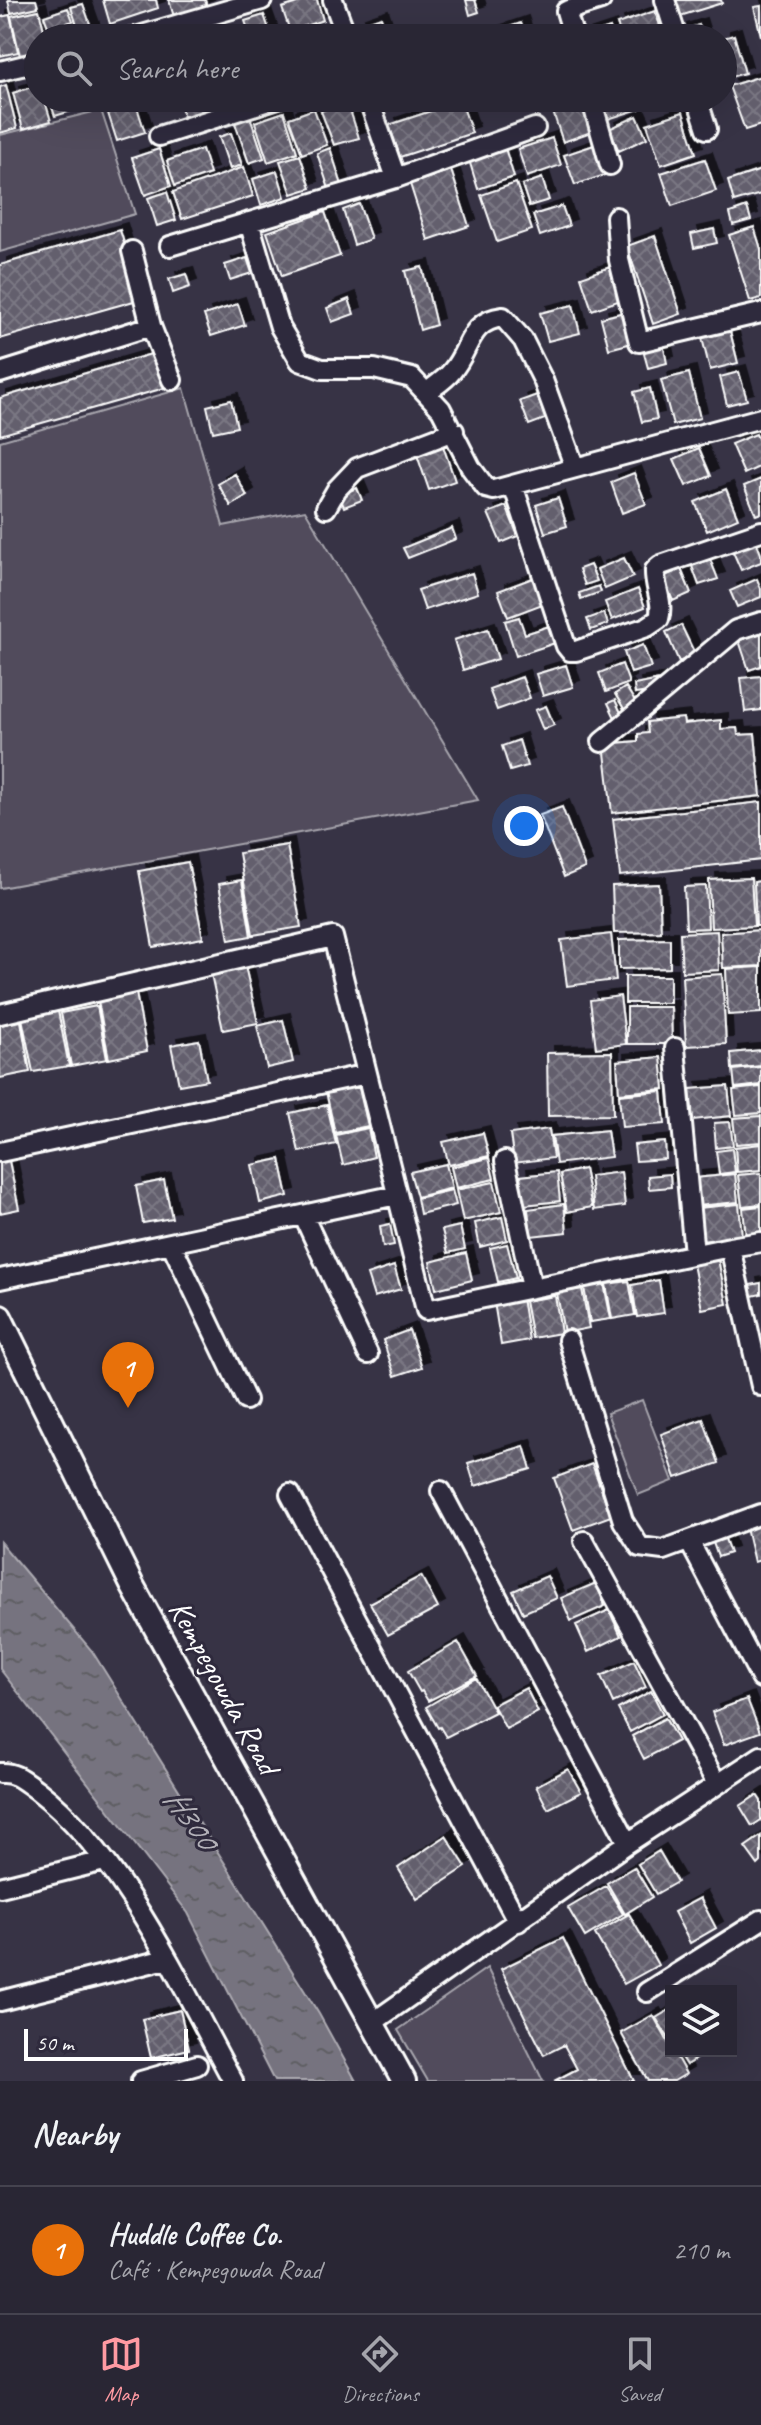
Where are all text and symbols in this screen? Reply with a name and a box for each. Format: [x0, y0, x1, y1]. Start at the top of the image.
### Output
search box [24, 24, 737, 112]
icon: search [52, 46, 96, 90]
text: Search here [116, 49, 238, 87]
your location [504, 806, 544, 846]
pin: 1 [102, 1342, 154, 1408]
street label: Kempegowda Road [159, 1593, 291, 1785]
water label: H300 [154, 1779, 231, 1862]
map controls [665, 1985, 737, 2057]
button: layers [665, 1985, 737, 2057]
scale bar [24, 2025, 188, 2061]
text: 50 m [36, 2029, 73, 2057]
text: Nearby [32, 2112, 118, 2155]
text: Huddle Coffee Co. [108, 2215, 282, 2253]
text: 1 [52, 2234, 64, 2267]
text: 210 m [673, 2234, 729, 2267]
text: Café · Kempegowda Road [108, 2253, 322, 2286]
tab: Map [99, 2332, 143, 2408]
tab: Directions [342, 2332, 419, 2408]
tab: Saved [618, 2332, 662, 2408]

